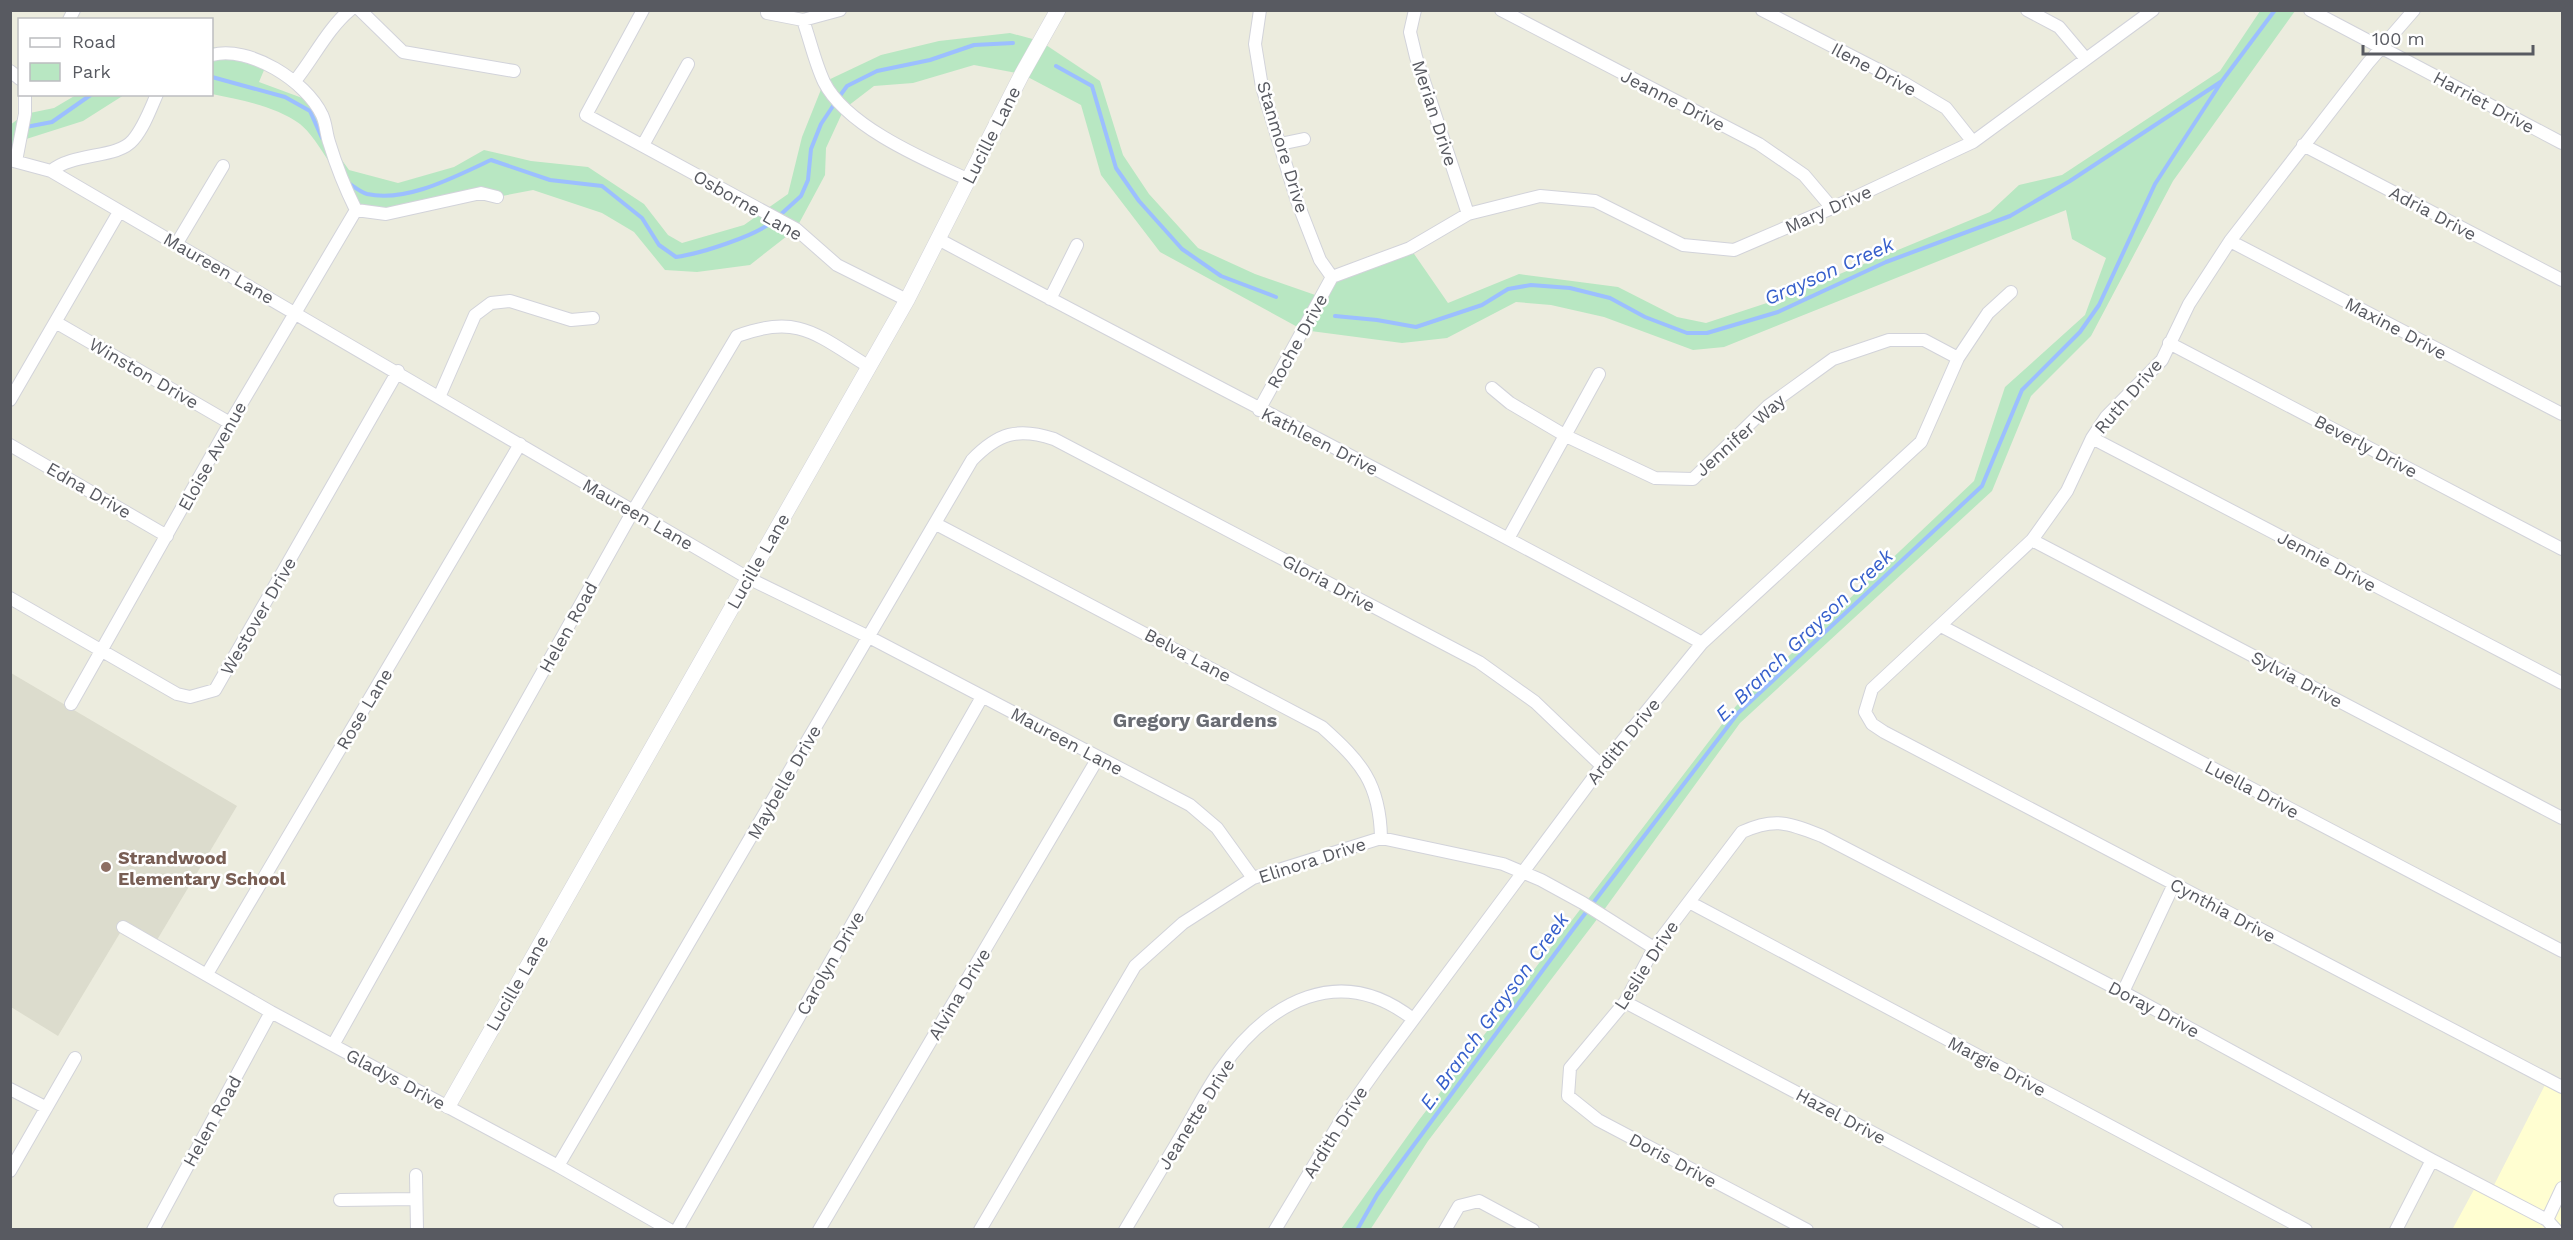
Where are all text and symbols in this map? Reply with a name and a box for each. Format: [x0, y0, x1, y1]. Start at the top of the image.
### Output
legend [18, 18, 213, 96]
scale bar [2363, 18, 2532, 56]
text: 100 m [2372, 28, 2425, 49]
text: Road [72, 31, 116, 52]
street label: Ilene Drive [1828, 38, 1920, 100]
street label: Merian Drive [1408, 57, 1462, 169]
text: Park [72, 61, 111, 82]
street label: Jeanne Drive [1617, 65, 1729, 135]
street label: Harriet Drive [2430, 67, 2538, 137]
street label: Stanmore Drive [1253, 79, 1313, 215]
street label: Lucille Lane [957, 83, 1025, 187]
street label: Osborne Lane [690, 165, 806, 245]
street label: Mary Drive [1781, 181, 1875, 237]
street label: Adria Drive [2386, 181, 2480, 245]
street label: Maureen Lane [160, 228, 278, 308]
water label: Grayson Creek [1760, 231, 1899, 310]
street label: Roche Drive [1262, 290, 1332, 392]
street label: Maxine Drive [2342, 292, 2450, 364]
street label: Winston Drive [85, 333, 203, 413]
street label: Ruth Drive [2090, 354, 2166, 438]
street label: Jennifer Way [1691, 389, 1789, 481]
street label: Eloise Avenue [173, 398, 251, 514]
street label: Kathleen Drive [1258, 402, 1382, 480]
street label: Beverly Drive [2311, 410, 2421, 482]
street label: Edna Drive [43, 457, 135, 523]
street label: Maureen Lane [579, 474, 697, 554]
street label: Lucille Lane [722, 510, 794, 612]
street label: Jennie Drive [2274, 526, 2380, 596]
water label: E. Branch Grayson Creek [1710, 543, 1899, 726]
street label: Gloria Drive [1279, 550, 1379, 616]
street label: Westover Drive [216, 553, 300, 679]
street label: Helen Road [534, 578, 602, 676]
street label: Belva Lane [1141, 623, 1235, 687]
street label: Sylvia Drive [2248, 646, 2346, 712]
street label: Rose Lane [332, 665, 396, 753]
street label: Ardith Drive [1582, 694, 1664, 788]
street label: Maureen Lane [1007, 703, 1127, 779]
district label: Gregory Gardens [1113, 708, 1278, 732]
street label: Maybelle Drive [743, 721, 825, 843]
street label: Luella Drive [2201, 755, 2303, 823]
street label: Elinora Drive [1256, 833, 1368, 887]
place label: Strandwood Elementary School [118, 847, 286, 889]
marker: Strandwood Elementary School [99, 860, 113, 874]
street label: Cynthia Drive [2167, 873, 2279, 947]
street label: Carolyn Drive [792, 907, 868, 1019]
water label: E. Branch Grayson Creek [1414, 907, 1574, 1114]
street label: Leslie Drive [1609, 917, 1683, 1013]
street label: Lucille Lane [481, 932, 553, 1034]
street label: Alvina Drive [923, 944, 995, 1044]
street label: Doray Drive [2105, 976, 2203, 1042]
street label: Margie Drive [1944, 1031, 2050, 1101]
street label: Gladys Drive [343, 1044, 449, 1114]
street label: Jeanette Drive [1153, 1055, 1239, 1173]
street label: Helen Road [178, 1072, 246, 1170]
street label: Ardith Drive [1298, 1082, 1372, 1182]
street label: Hazel Drive [1792, 1084, 1890, 1148]
street label: Doris Drive [1626, 1128, 1720, 1192]

